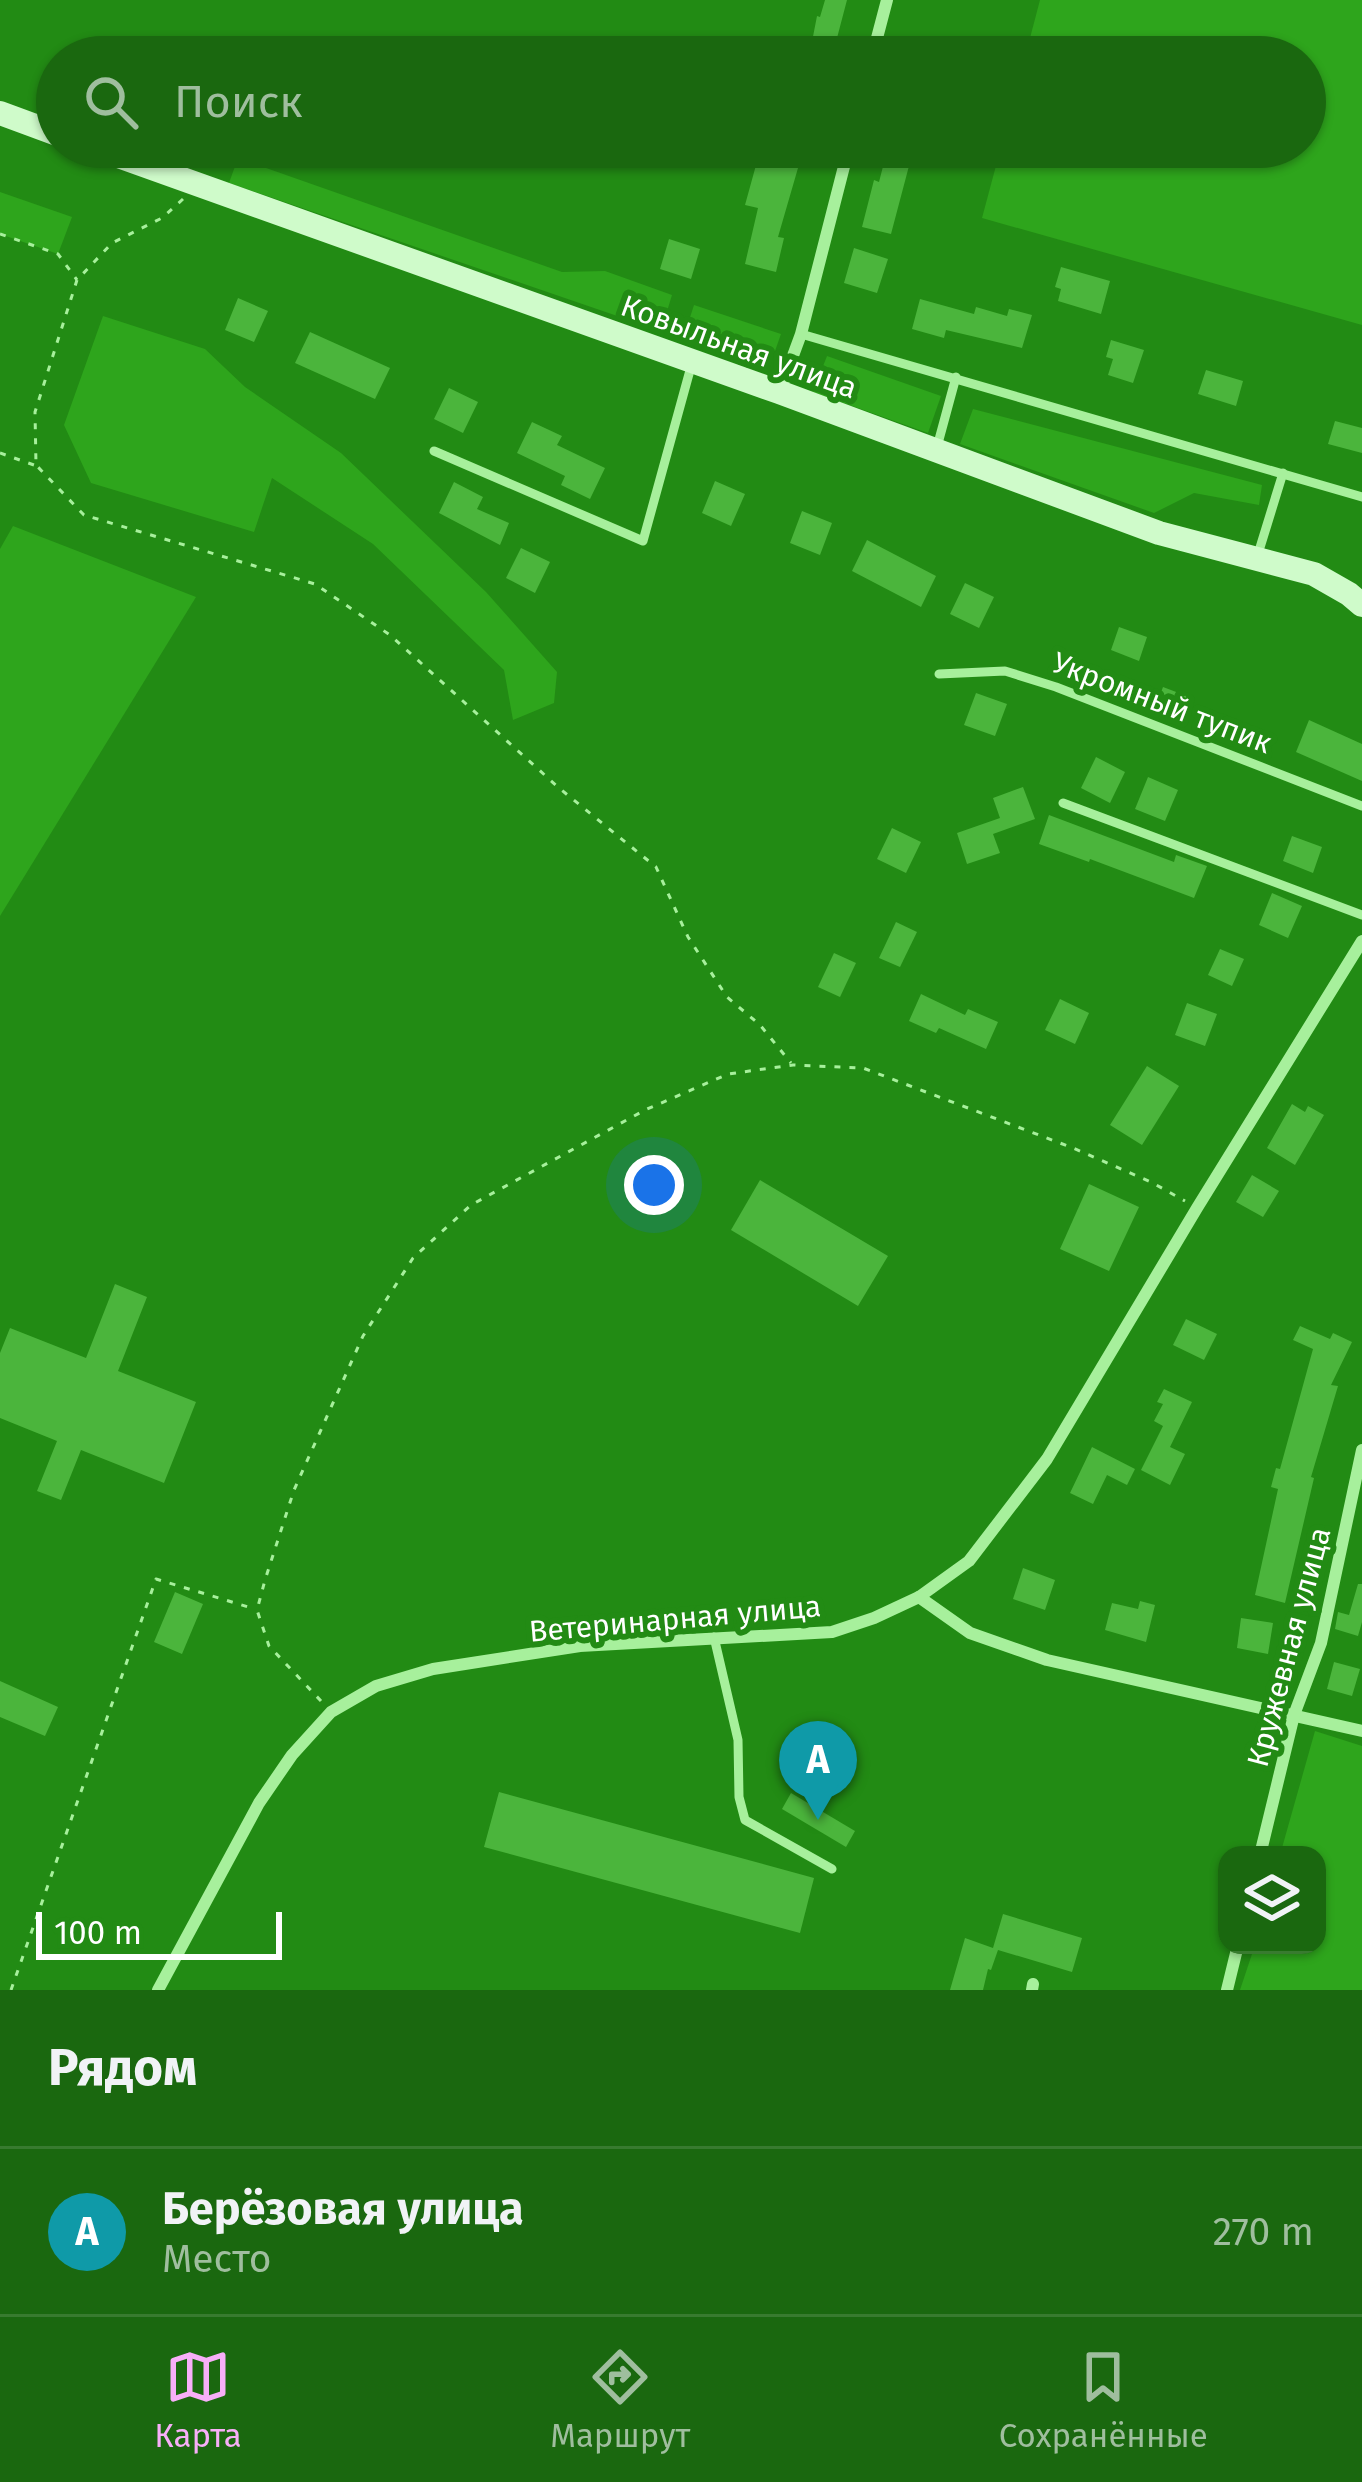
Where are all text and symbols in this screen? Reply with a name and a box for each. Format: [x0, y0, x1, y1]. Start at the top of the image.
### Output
search box [36, 36, 1326, 168]
icon: search [78, 69, 144, 135]
text: Поиск [174, 75, 303, 129]
street label: Ковыльная улица [616, 288, 862, 406]
street label: Укромный тупик [1047, 645, 1277, 761]
your location [624, 1155, 684, 1215]
street label: Кружевная улица [1240, 1523, 1338, 1771]
street label: Ветеринарная улица [528, 1588, 822, 1650]
pin: A [779, 1721, 857, 1820]
map controls [1218, 1846, 1326, 1954]
button: layers [1218, 1846, 1326, 1954]
scale bar [36, 1906, 282, 1959]
text: 100 m [54, 1913, 142, 1953]
text: Рядом [48, 2037, 197, 2099]
text: Берёзовая улица [162, 2182, 524, 2236]
text: A [75, 2209, 99, 2255]
text: 270 m [1213, 2209, 1314, 2255]
text: Место [162, 2236, 272, 2282]
tab: Карта [154, 2344, 242, 2456]
tab: Маршрут [550, 2344, 690, 2456]
tab: Сохранённые [999, 2344, 1208, 2456]

